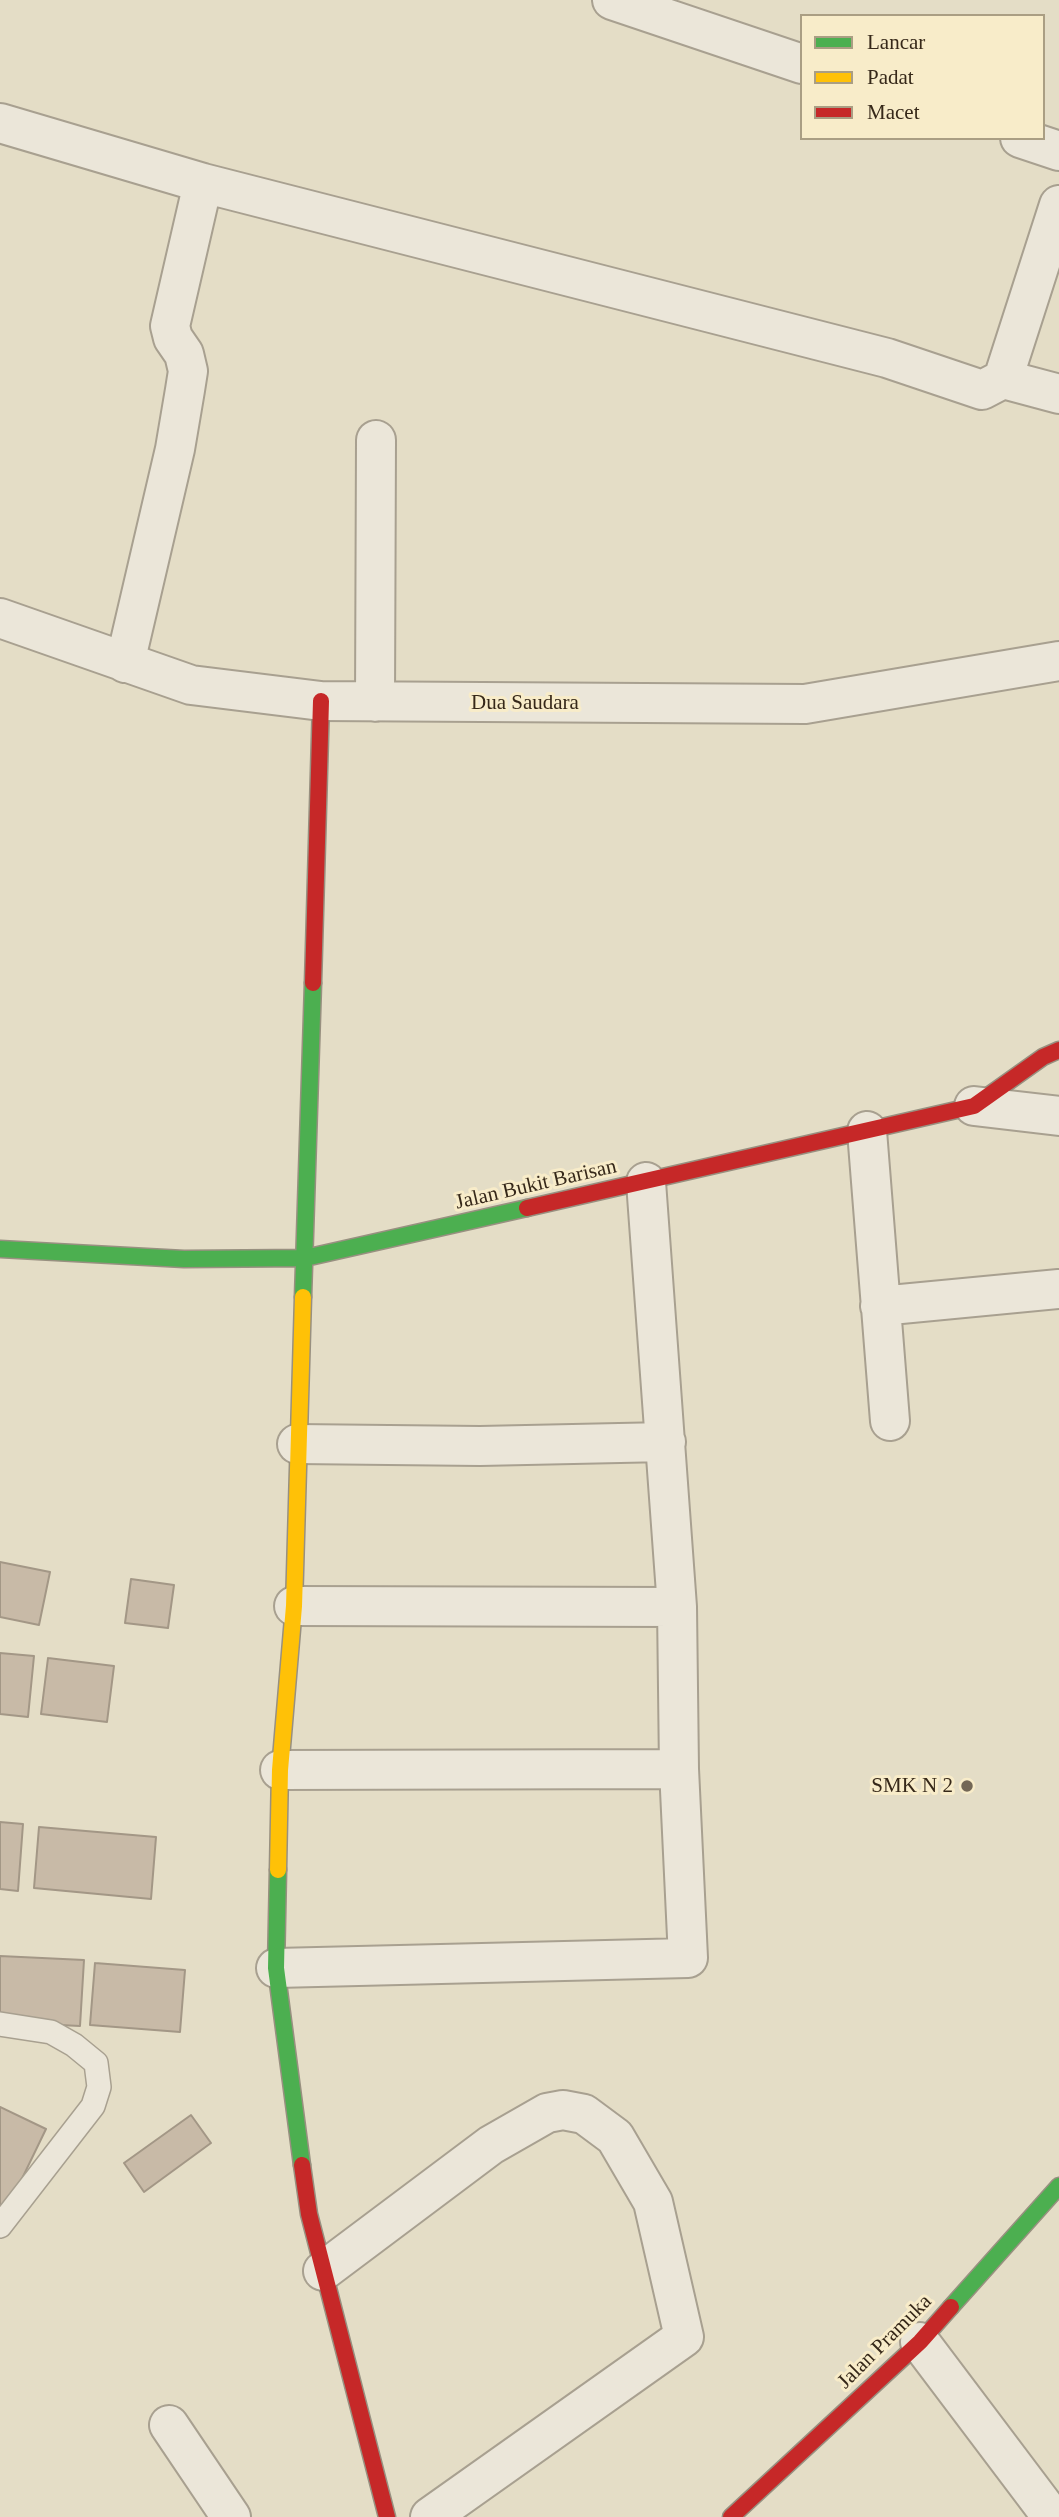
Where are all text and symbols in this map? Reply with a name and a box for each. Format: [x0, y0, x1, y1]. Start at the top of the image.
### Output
legend [800, 14, 1045, 140]
text: Lancar [867, 30, 925, 54]
text: Padat [867, 65, 914, 89]
text: Macet [867, 100, 919, 124]
street label: Dua Saudara [471, 690, 579, 716]
street label: Jalan Bukit Barisan [453, 1154, 619, 1216]
place label: SMK N 2 [871, 1773, 953, 1799]
marker: SMK N 2 [959, 1778, 975, 1794]
street label: Jalan Pramuka [833, 2290, 937, 2394]

